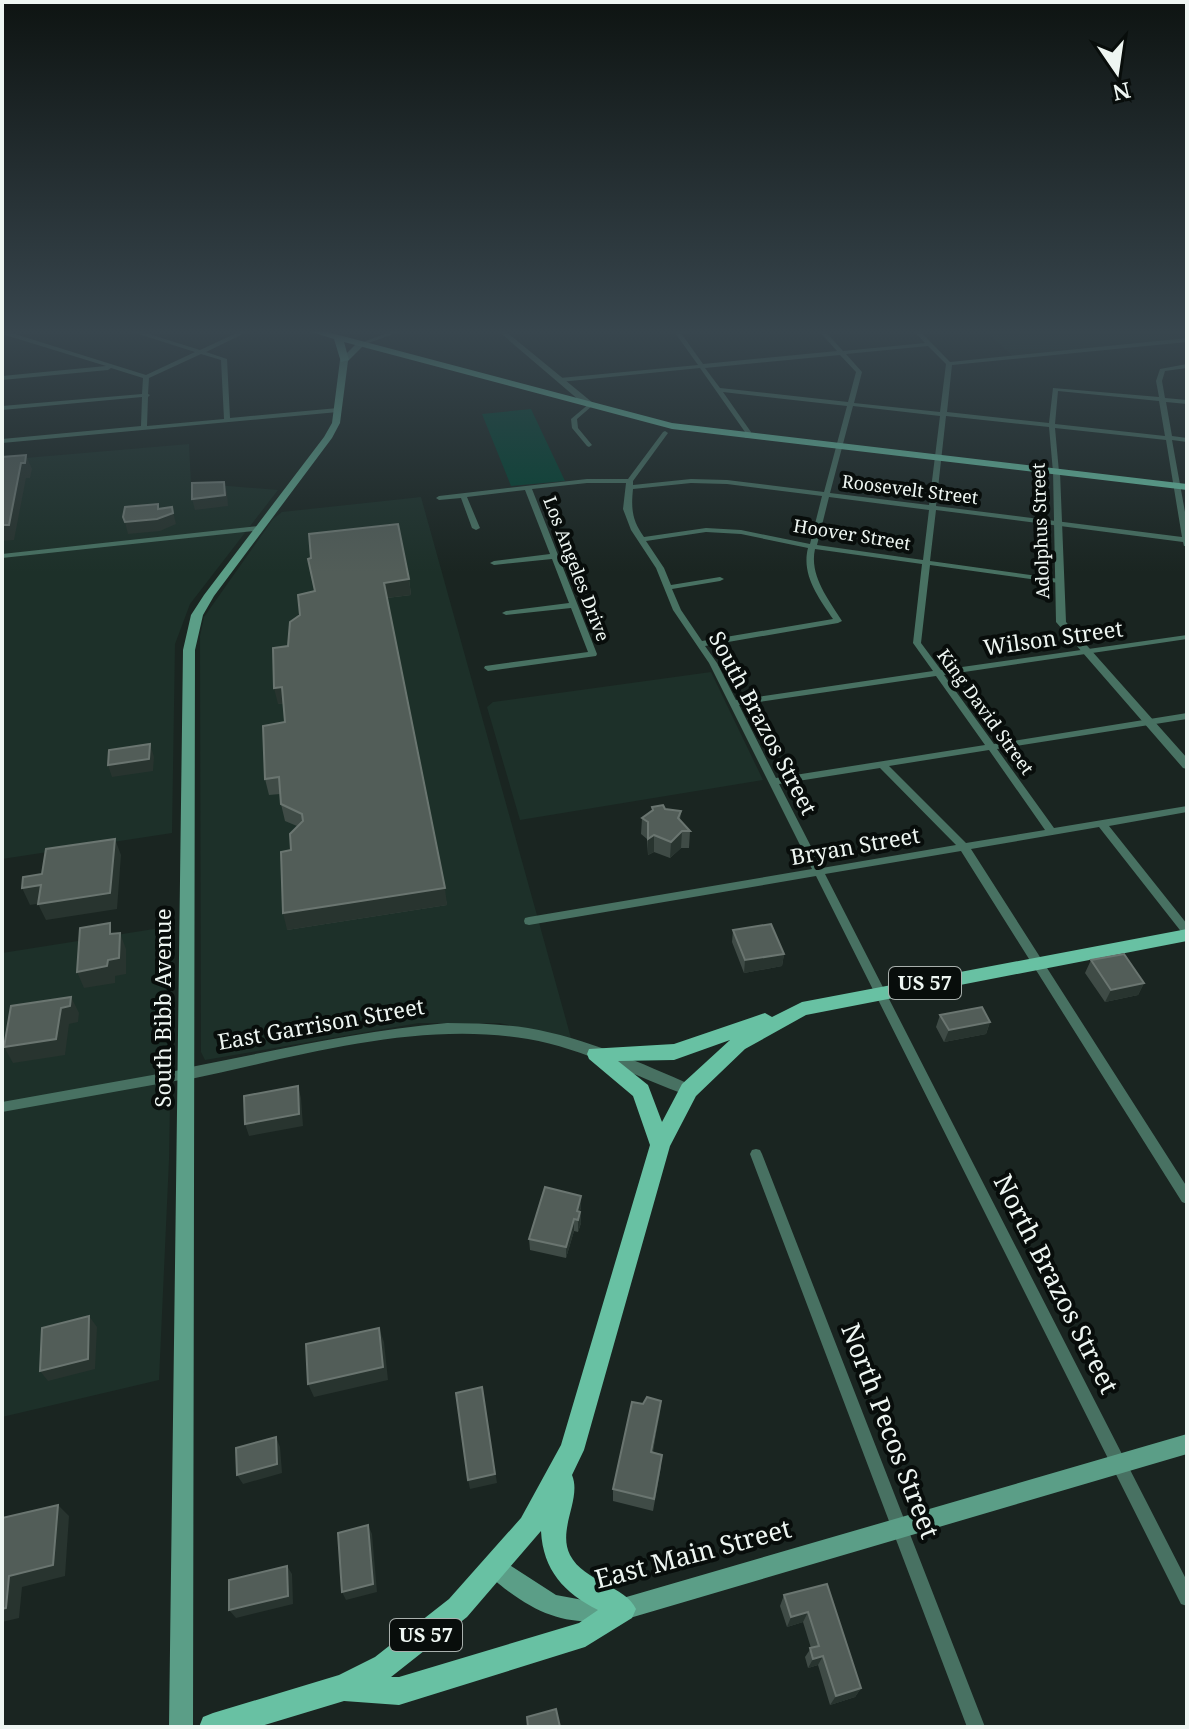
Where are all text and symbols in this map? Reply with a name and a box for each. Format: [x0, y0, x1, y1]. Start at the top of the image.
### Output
north arrow [1077, 32, 1157, 112]
text: N [1110, 76, 1134, 109]
street label: Adolphus Street [1026, 463, 1054, 600]
street label: Roosevelt Street [841, 469, 980, 509]
street label: Los Angeles Drive [538, 493, 616, 645]
street label: Hoover Street [792, 513, 913, 555]
street label: Wilson Street [981, 612, 1125, 662]
street label: South Brazos Street [703, 626, 825, 820]
street label: King David Street [932, 644, 1040, 779]
street label: Bryan Street [788, 819, 922, 871]
street label: South Bibb Avenue [147, 909, 177, 1107]
road number: US 57 [889, 967, 961, 999]
street label: East Garrison Street [215, 990, 427, 1056]
street label: North Brazos Street [986, 1167, 1128, 1400]
street label: North Pecos Street [833, 1318, 949, 1543]
street label: East Main Street [591, 1510, 795, 1597]
road number: US 57 [390, 1619, 462, 1651]

